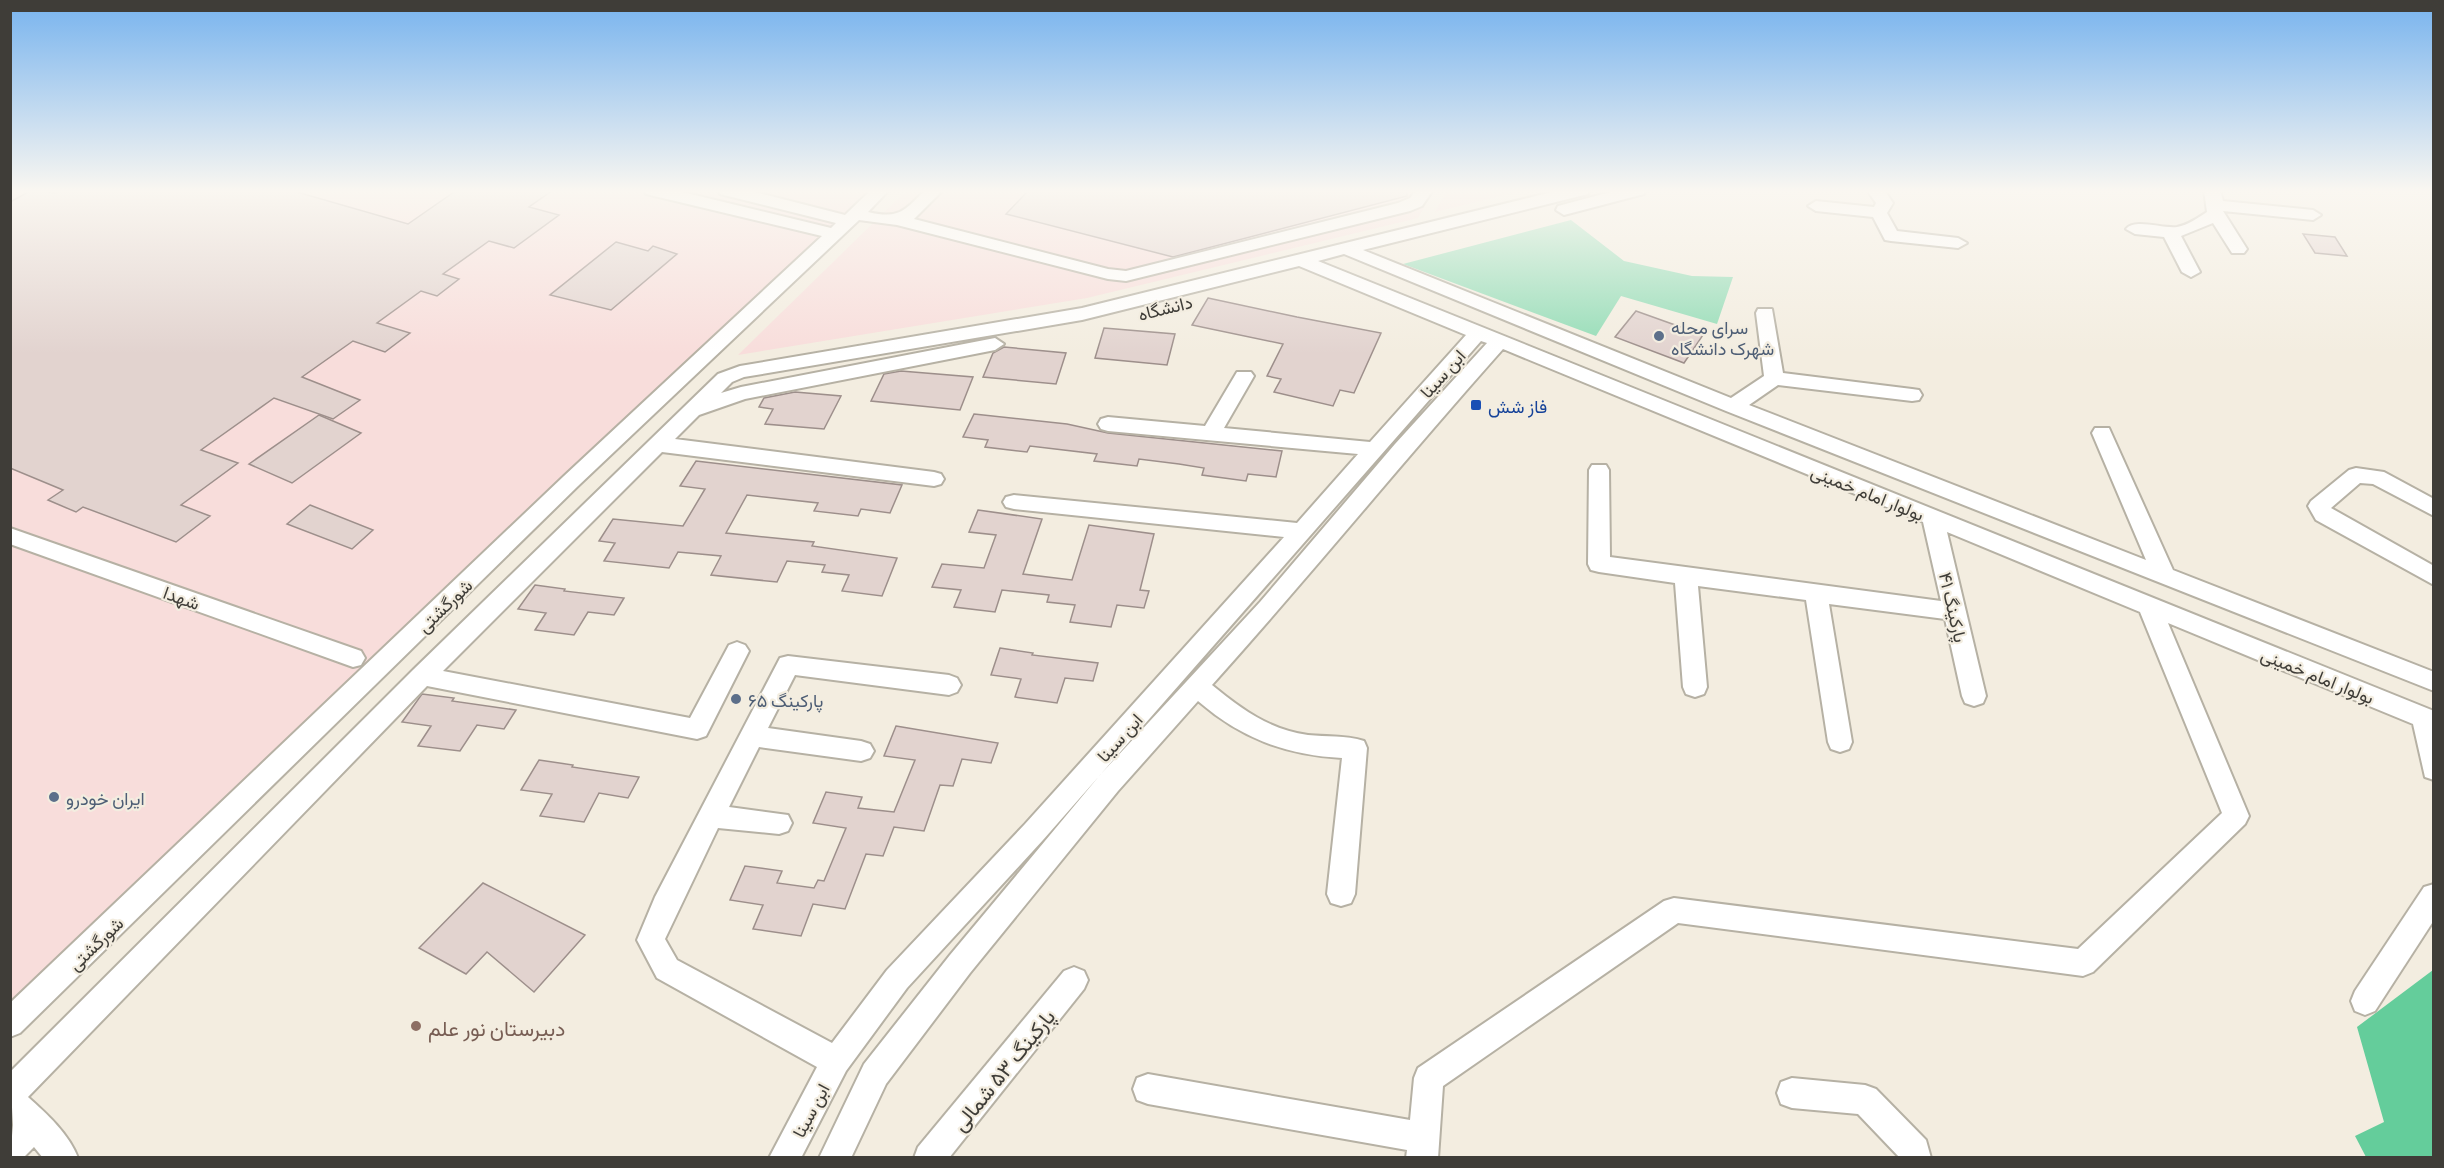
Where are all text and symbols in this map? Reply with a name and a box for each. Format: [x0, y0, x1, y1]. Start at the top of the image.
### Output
street label: دانشگاه [1135, 287, 1195, 327]
place label: سرای محله شهرک دانشگاه [1671, 313, 1774, 361]
marker: سرای محله شهرک دانشگاه [1652, 329, 1666, 343]
street label: ابن سینا [1413, 343, 1471, 403]
place label: فاز شش [1488, 392, 1547, 419]
marker: فاز شش [1469, 398, 1483, 412]
street label: بولوار امام خمینی [1807, 457, 1929, 527]
street label: پارکینگ ۴۱ [1933, 569, 1975, 645]
street label: شورگشتی [410, 572, 478, 638]
street label: شهدا [160, 578, 204, 616]
street label: بولوار امام خمینی [2257, 640, 2379, 710]
place label: پارکینگ ۶۵ [748, 686, 823, 713]
marker: پارکینگ ۶۵ [729, 692, 743, 706]
street label: ابن سینا [1090, 707, 1148, 767]
place label: ایران خودرو [66, 784, 145, 811]
marker: ایران خودرو [47, 790, 61, 804]
street label: شورگشتی [61, 910, 129, 976]
street label: پارکینگ ۵۳ شمالی [943, 1001, 1062, 1137]
place label: دبیرستان نور علم [428, 1011, 565, 1043]
marker: دبیرستان نور علم [409, 1019, 423, 1033]
street label: ابن سینا [785, 1078, 835, 1142]

